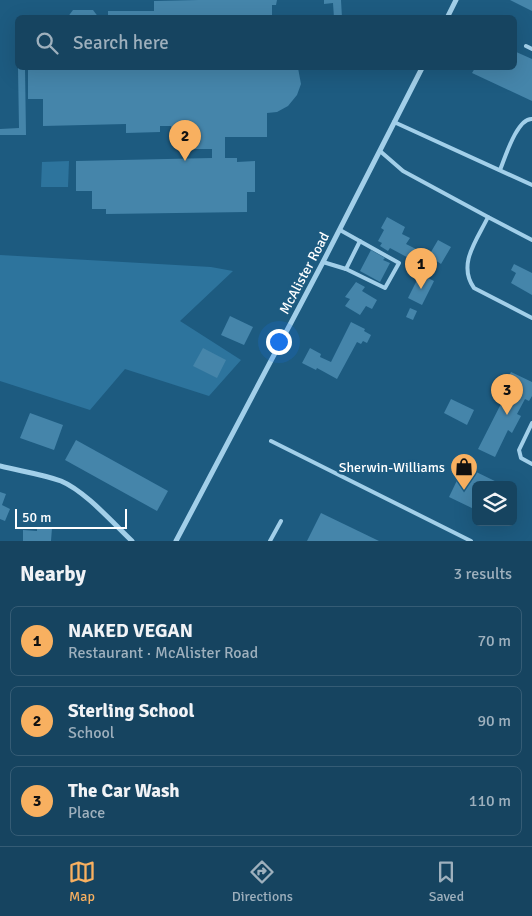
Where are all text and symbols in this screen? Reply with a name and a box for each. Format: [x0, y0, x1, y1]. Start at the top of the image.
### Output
search box [15, 15, 517, 70]
icon: search [33, 29, 61, 57]
text: Search here [73, 31, 169, 55]
pin: 2 [169, 120, 201, 161]
street label: McAlister Road [276, 229, 333, 317]
pin: 1 [405, 248, 437, 289]
your location [266, 329, 292, 355]
pin: 3 [491, 374, 523, 415]
shop icon: Sherwin-Williams [449, 452, 479, 491]
place label: Sherwin-Williams [339, 459, 445, 476]
map controls [472, 481, 517, 526]
button: layers [472, 481, 517, 526]
scale bar [15, 506, 128, 529]
text: 50 m [22, 509, 51, 526]
text: Nearby [20, 561, 86, 587]
text: 3 results [453, 564, 512, 584]
text: NAKED VEGAN [68, 619, 193, 643]
text: 1 [33, 631, 41, 651]
text: 70 m [477, 631, 511, 651]
text: Restaurant · McAlister Road [68, 643, 258, 663]
text: Sterling School [68, 699, 194, 723]
text: 2 [33, 711, 41, 731]
text: 90 m [477, 711, 511, 731]
text: School [68, 723, 114, 743]
text: The Car Wash [68, 779, 180, 803]
text: 3 [33, 791, 41, 811]
text: 110 m [469, 791, 511, 811]
text: Place [68, 803, 105, 823]
tab: Map [68, 858, 96, 905]
tab: Directions [232, 858, 293, 905]
tab: Saved [429, 858, 464, 905]

